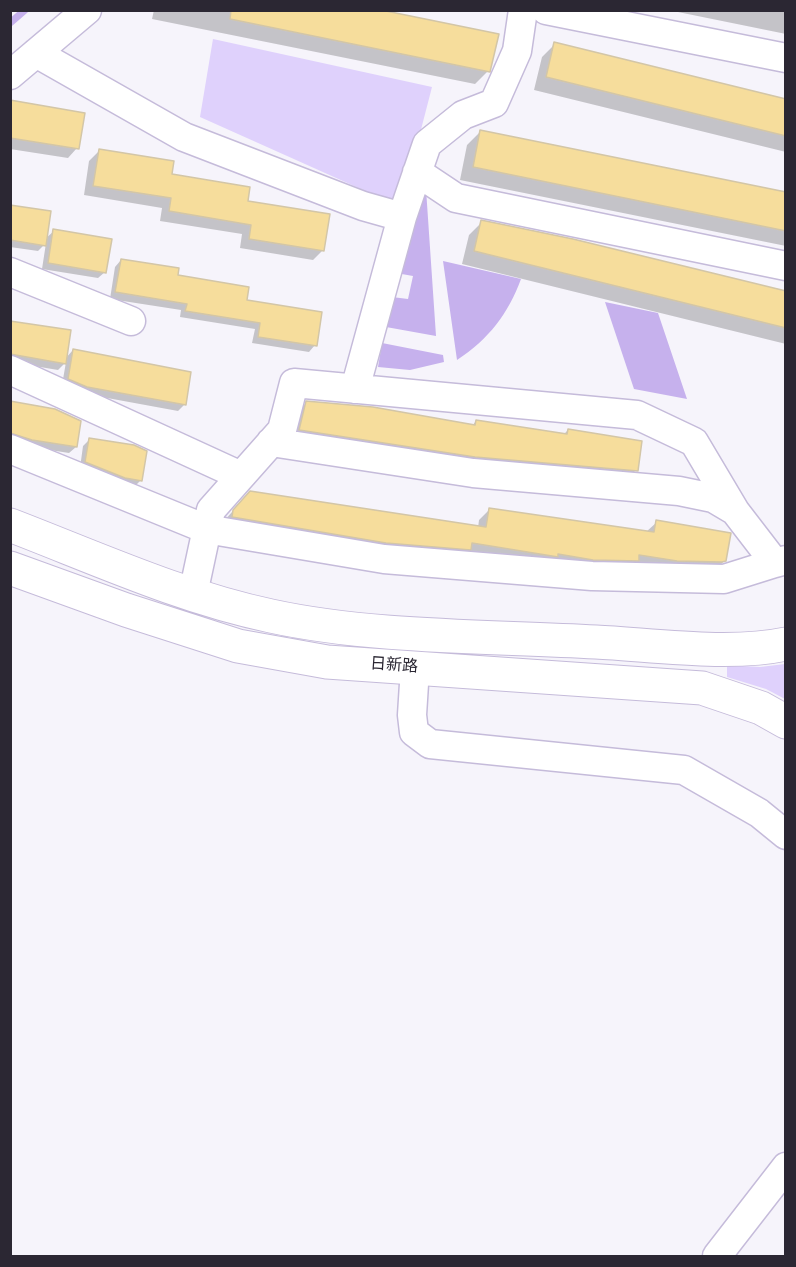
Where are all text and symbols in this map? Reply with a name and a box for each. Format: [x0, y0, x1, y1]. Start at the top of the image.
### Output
street label: 日新路 [369, 655, 419, 677]

